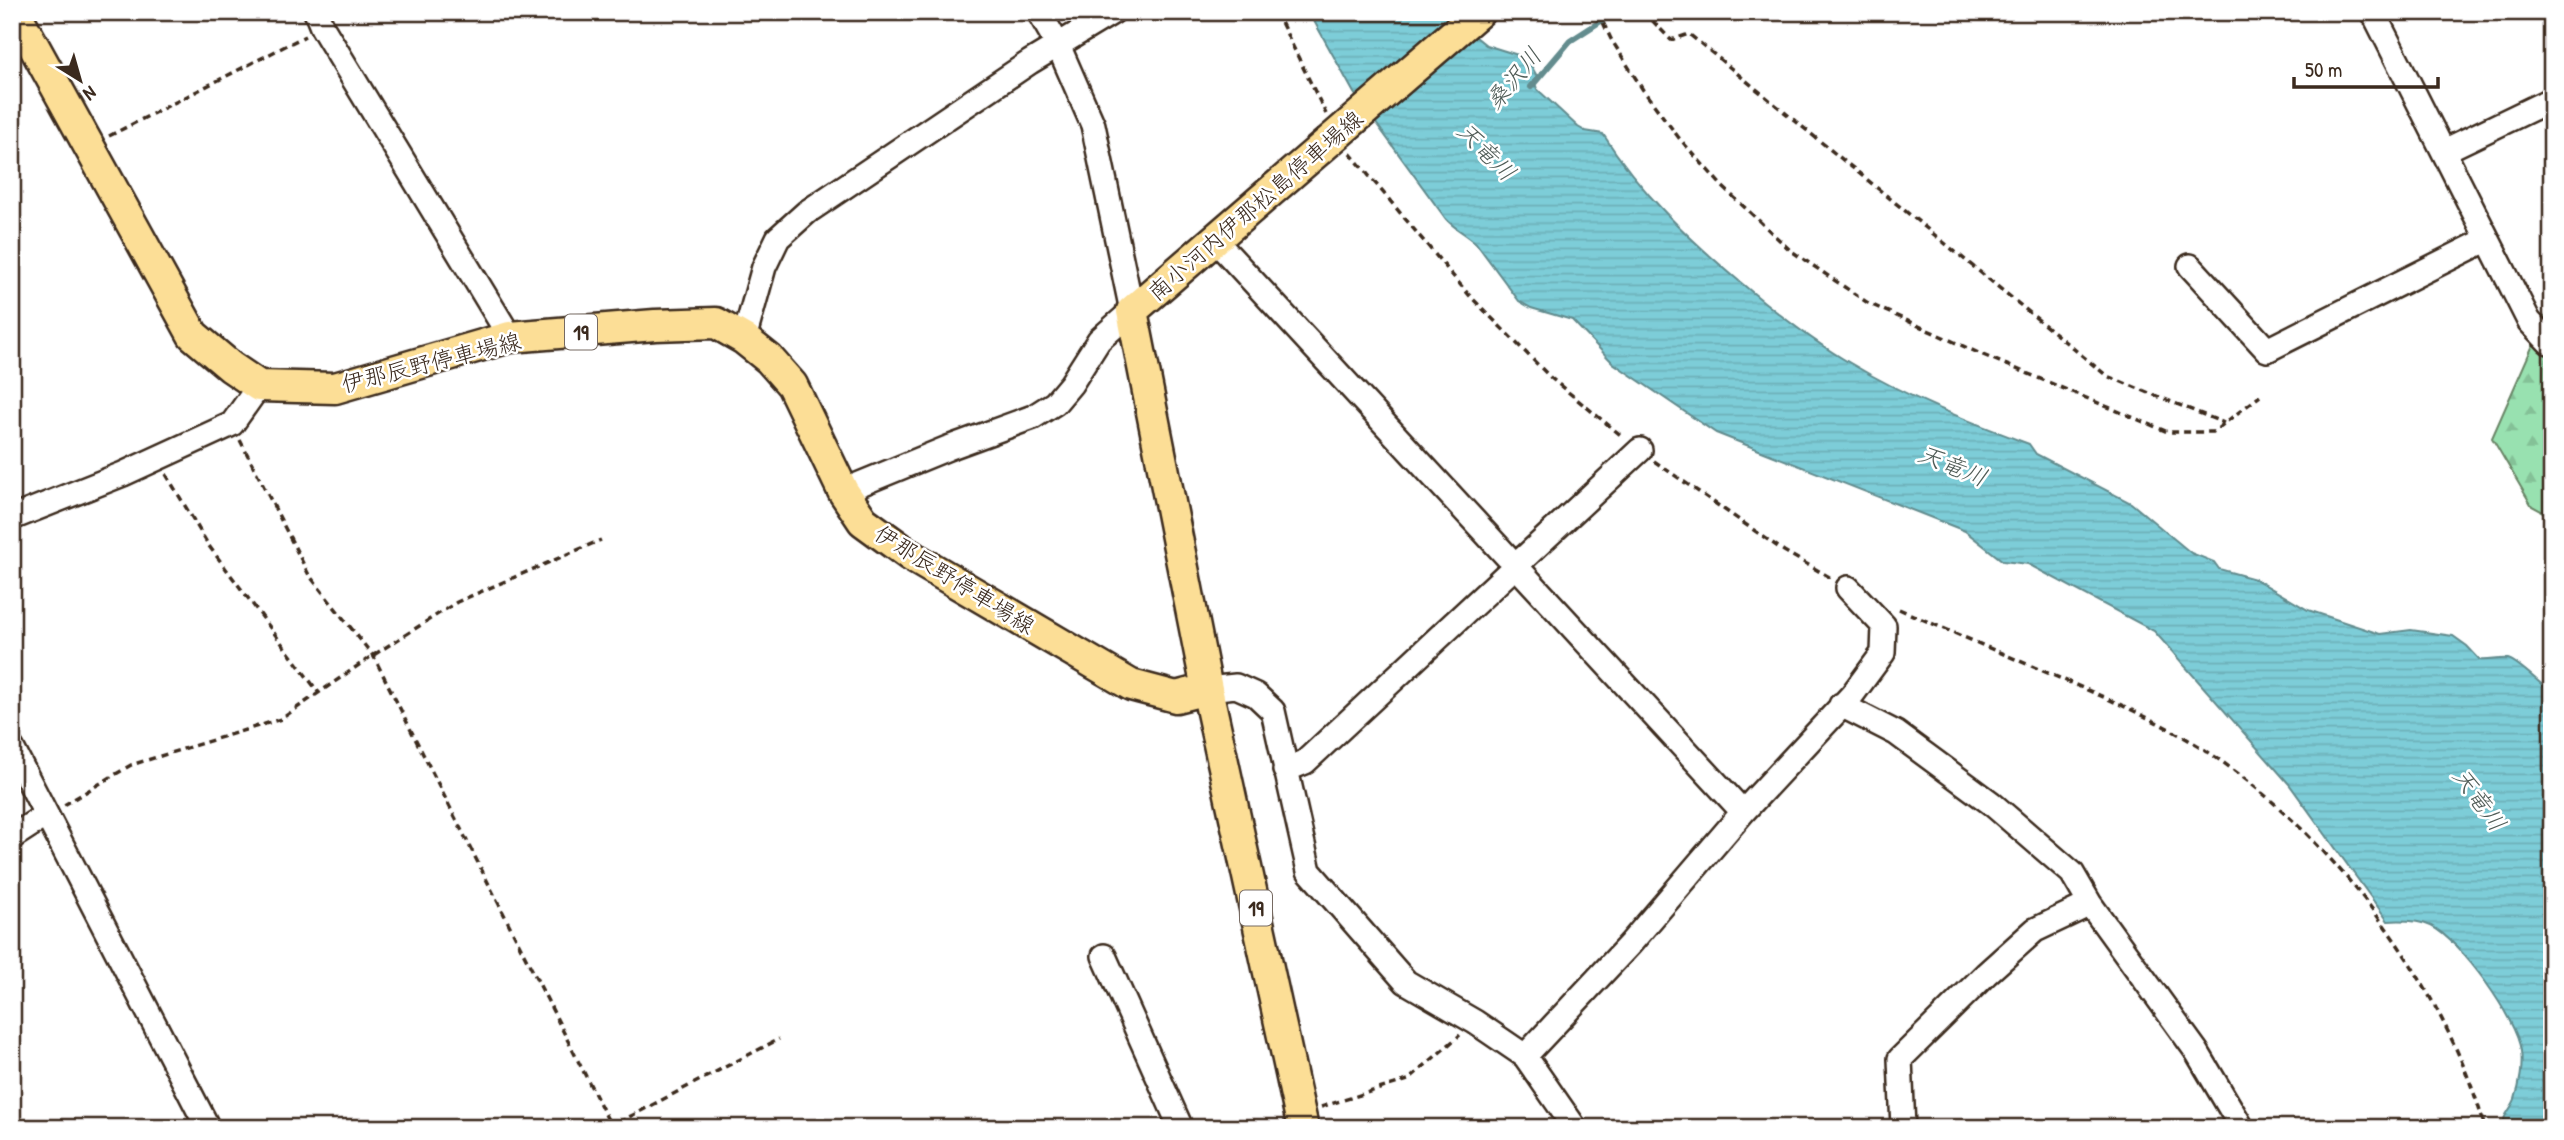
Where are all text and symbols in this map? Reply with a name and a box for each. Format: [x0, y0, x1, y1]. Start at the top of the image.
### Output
water label: 桑沢川 [1478, 40, 1548, 116]
north arrow [46, 46, 116, 116]
scale bar [2294, 46, 2438, 90]
text: 50 m [2305, 55, 2342, 84]
text: N [78, 80, 102, 107]
street label: 南小河内伊那松島停車場線 [1141, 103, 1369, 307]
water label: 天竜川 [1450, 114, 1524, 188]
road number: 19 [565, 314, 597, 350]
street label: 伊那辰野停車場線 [338, 325, 524, 399]
water label: 天竜川 [1914, 437, 1992, 493]
street label: 伊那辰野停車場線 [869, 517, 1041, 641]
water label: 天竜川 [2446, 760, 2514, 838]
road number: 19 [1240, 890, 1272, 926]

